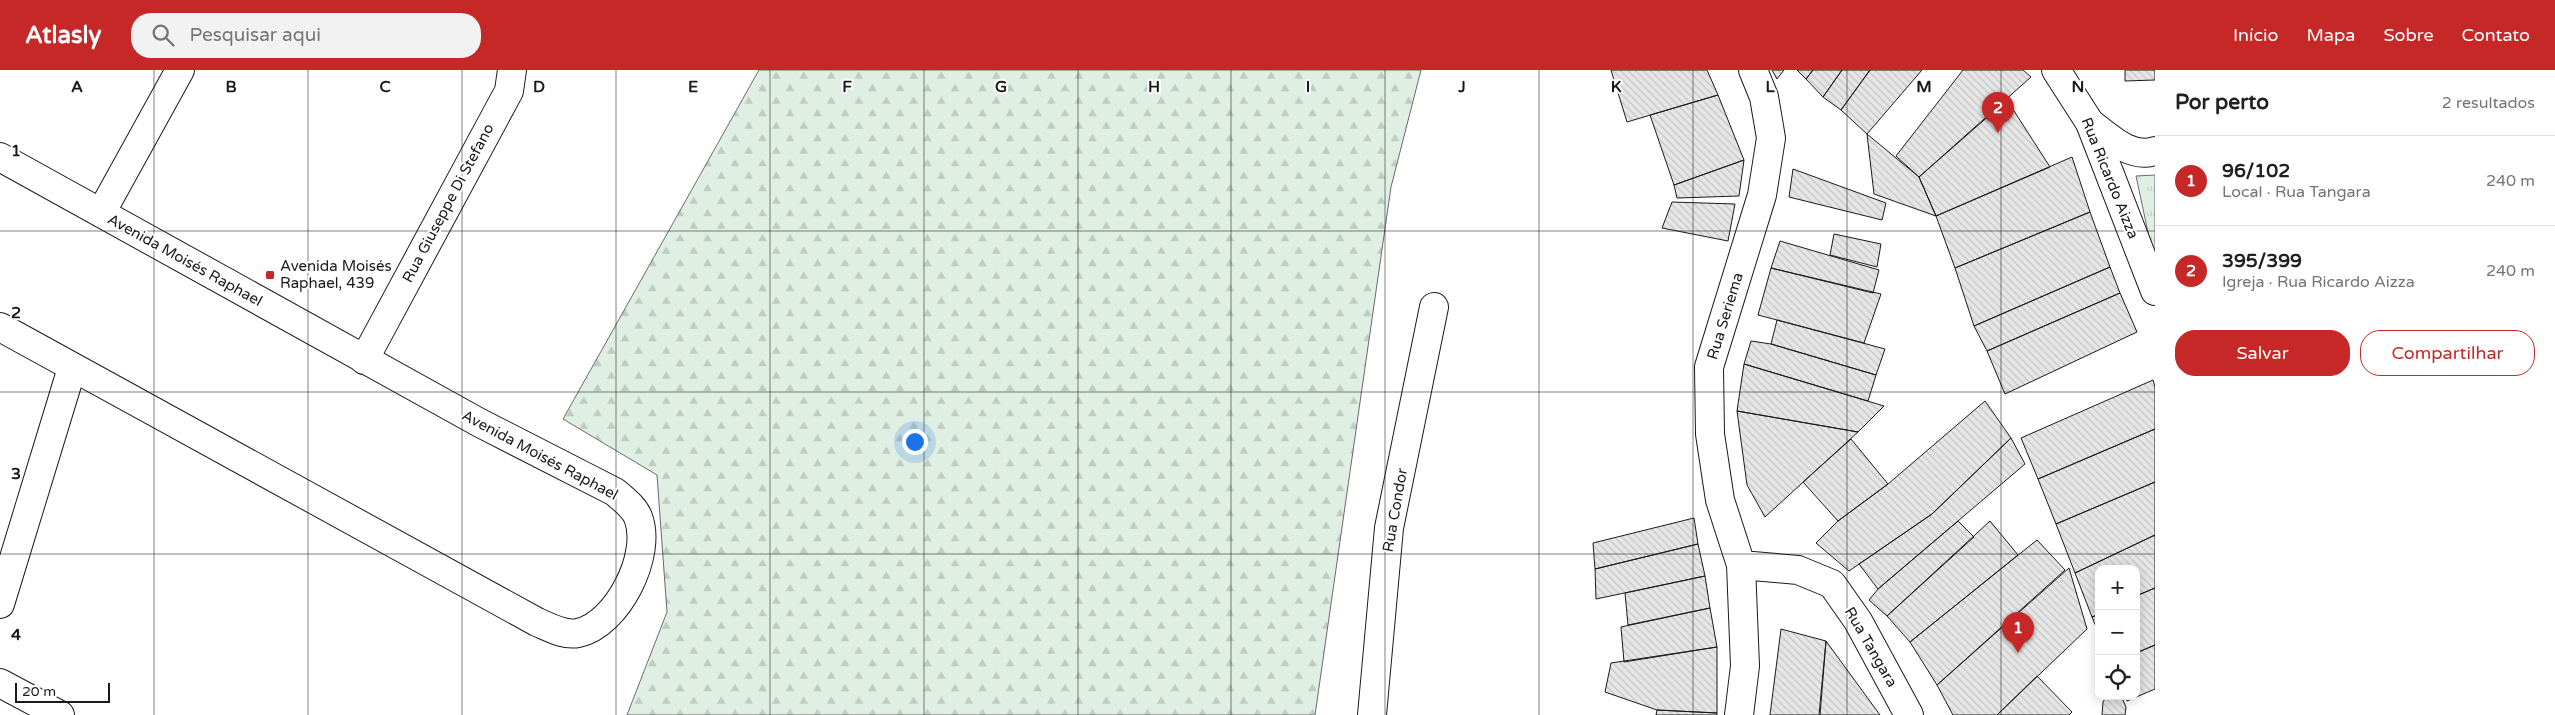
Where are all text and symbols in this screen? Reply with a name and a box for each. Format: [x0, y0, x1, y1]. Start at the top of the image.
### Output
search box [131, 13, 481, 58]
text: Atlasly [25, 21, 101, 50]
icon: search [149, 21, 177, 49]
text: Pesquisar aqui [189, 24, 321, 46]
text: Início [2233, 24, 2278, 46]
text: Mapa [2306, 24, 2355, 46]
text: Sobre [2383, 24, 2434, 46]
text: Contato [2462, 24, 2530, 46]
text: A [71, 77, 83, 97]
text: B [225, 77, 237, 97]
text: C [379, 77, 391, 97]
text: D [533, 77, 545, 97]
text: E [688, 77, 698, 97]
text: F [842, 77, 852, 97]
text: G [995, 77, 1007, 97]
text: H [1148, 77, 1160, 97]
text: I [1306, 77, 1310, 97]
text: J [1457, 77, 1466, 97]
text: K [1611, 77, 1622, 97]
text: L [1765, 77, 1775, 97]
text: M [1916, 77, 1932, 97]
text: N [2072, 77, 2084, 97]
text: Por perto [2175, 90, 2269, 115]
pin: 2 [1982, 92, 2014, 133]
text: 2 resultados [2442, 93, 2535, 113]
street label: Rua Ricardo Aizza [2077, 115, 2143, 241]
street label: Rua Giuseppe Di Stefano [398, 120, 498, 286]
text: 1 [11, 141, 21, 161]
text: 96/102 [2222, 160, 2290, 182]
text: 1 [2186, 171, 2196, 191]
text: 240 m [2486, 171, 2535, 191]
text: Local · Rua Tangara [2222, 182, 2371, 202]
street label: Avenida Moisés Raphael [105, 210, 265, 310]
text: 395/399 [2222, 250, 2302, 272]
place label: Avenida Moisés Raphael, 439 [280, 257, 392, 292]
text: 2 [2186, 261, 2196, 281]
text: 240 m [2486, 261, 2535, 281]
marker: Avenida Moisés Raphael, 439 [264, 269, 276, 281]
street label: Rua Seriema [1703, 270, 1747, 362]
text: Igreja · Rua Ricardo Aizza [2222, 272, 2415, 292]
text: 2 [11, 303, 21, 323]
button: Salvar [2175, 330, 2350, 376]
button: Compartilhar [2360, 330, 2535, 376]
street label: Avenida Moisés Raphael [459, 406, 621, 504]
your location [902, 429, 928, 455]
text: 3 [11, 464, 21, 484]
street label: Rua Condor [1379, 466, 1411, 553]
map controls [2095, 565, 2140, 700]
button: + [2095, 565, 2140, 610]
street label: Rua Tangara [1841, 604, 1901, 690]
button: − [2095, 610, 2140, 655]
pin: 1 [2002, 612, 2034, 653]
text: 4 [11, 625, 21, 645]
button: locate [2095, 655, 2140, 700]
scale bar [15, 680, 110, 703]
text: 20 m [22, 683, 56, 700]

